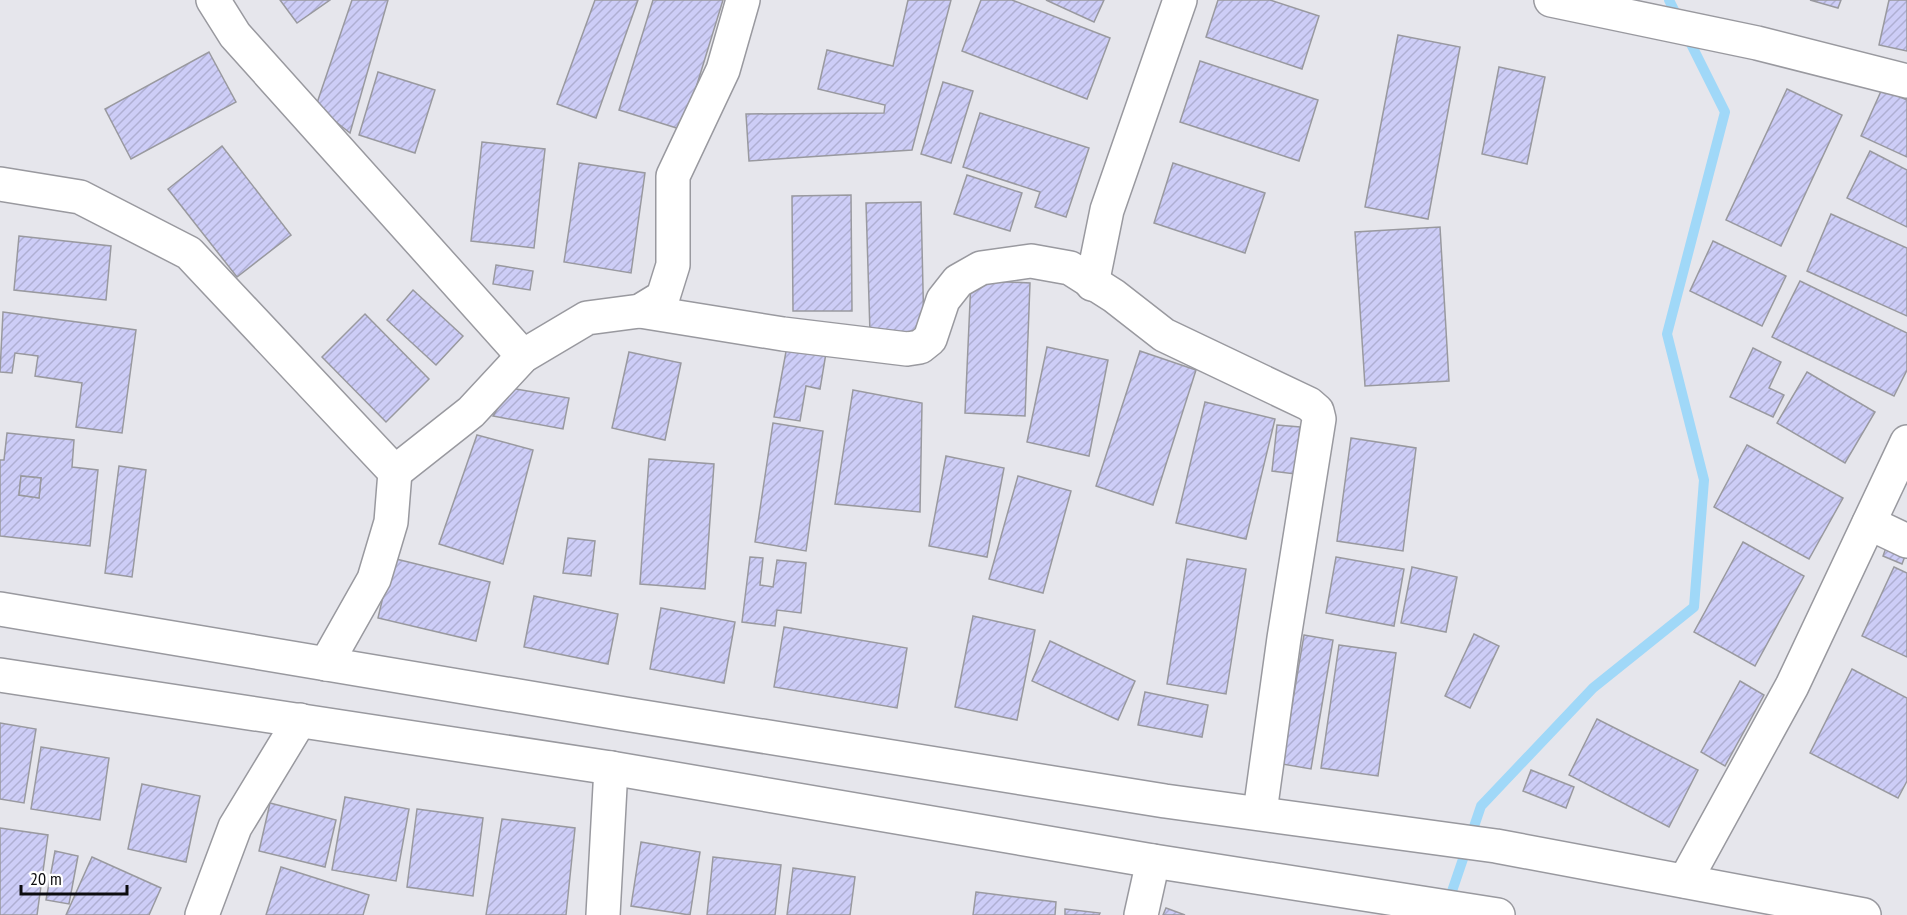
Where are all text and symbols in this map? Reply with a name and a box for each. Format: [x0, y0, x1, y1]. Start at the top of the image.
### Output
scale bar [21, 858, 128, 896]
text: 20 m [30, 867, 62, 890]

